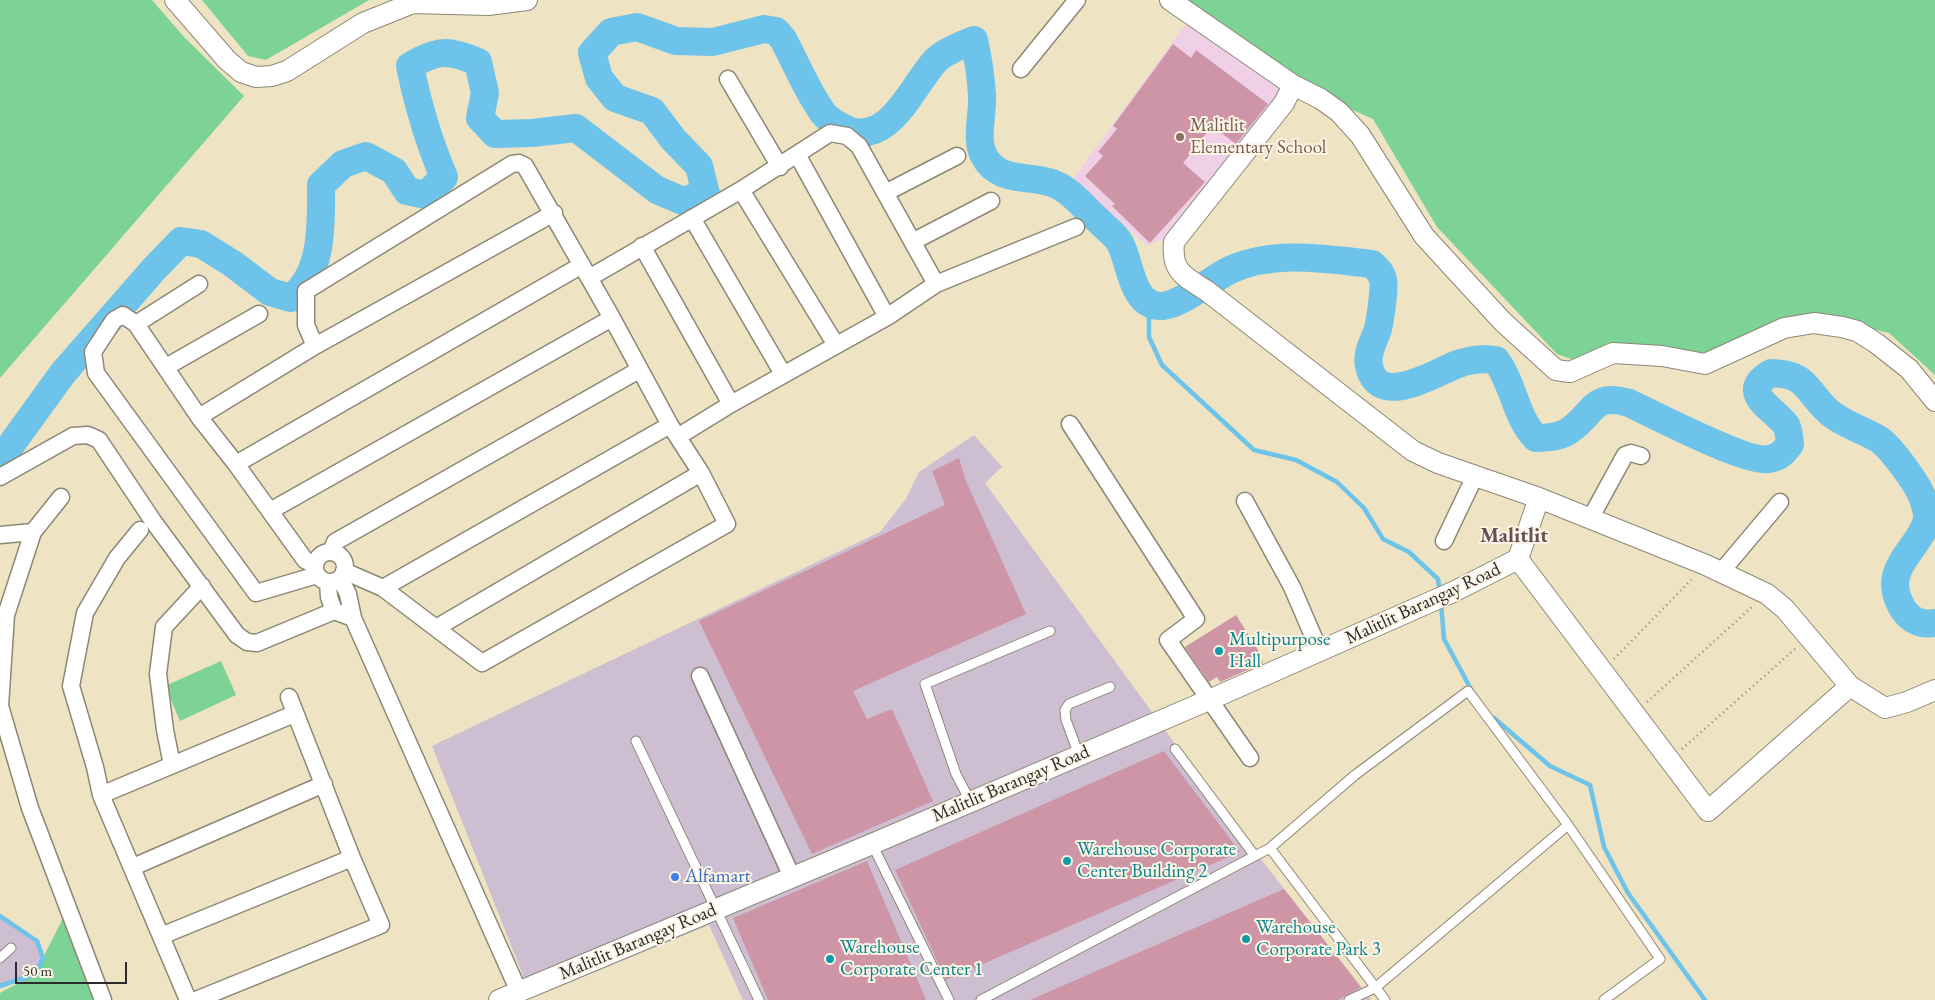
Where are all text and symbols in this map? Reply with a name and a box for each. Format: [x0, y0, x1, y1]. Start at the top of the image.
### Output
place label: Malitlit Elementary School [1190, 115, 1326, 159]
marker: Malitlit Elementary School [1174, 131, 1186, 143]
district label: Malitlit [1480, 523, 1548, 549]
street label: Malitlit Barangay Road [1342, 558, 1504, 650]
place label: Multipurpose Hall [1229, 629, 1330, 673]
marker: Multipurpose Hall [1213, 645, 1225, 657]
street label: Malitlit Barangay Road [929, 741, 1093, 827]
place label: Warehouse Corporate Center Building 2 [1077, 839, 1236, 883]
marker: Warehouse Corporate Center Building 2 [1061, 855, 1073, 867]
place label: Alfamart [685, 866, 751, 888]
marker: Alfamart [669, 871, 681, 883]
street label: Malitlit Barangay Road [556, 899, 720, 985]
place label: Warehouse Corporate Park 3 [1256, 917, 1381, 961]
marker: Warehouse Corporate Park 3 [1240, 933, 1252, 945]
place label: Warehouse Corporate Center 1 [840, 937, 983, 981]
scale bar [18, 952, 130, 984]
marker: Warehouse Corporate Center 1 [824, 953, 836, 965]
text: 50 m [23, 961, 52, 980]

